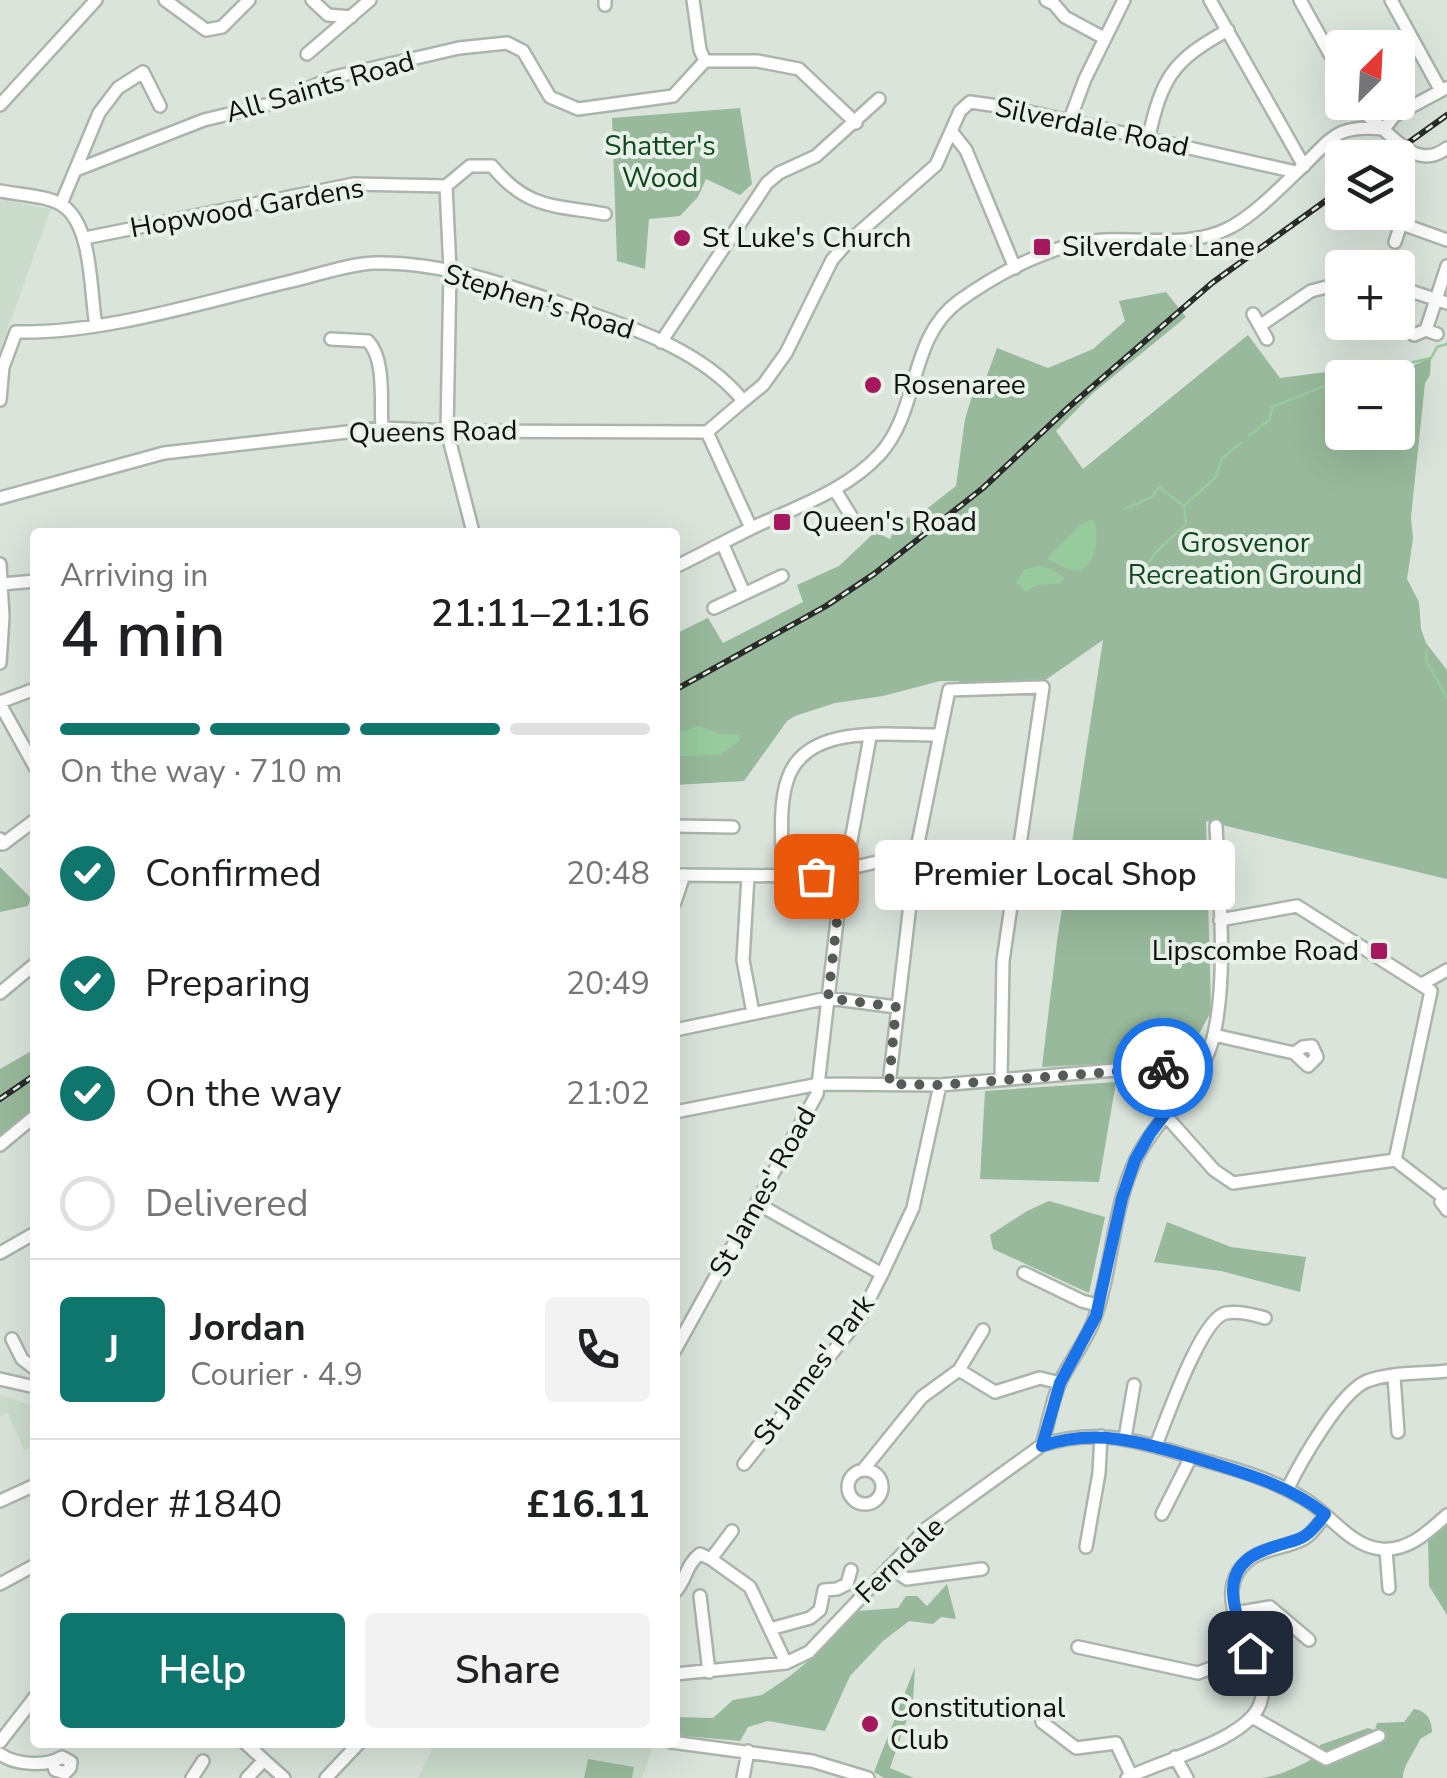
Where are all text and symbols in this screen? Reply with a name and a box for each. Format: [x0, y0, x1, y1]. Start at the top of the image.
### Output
north arrow [1325, 30, 1415, 120]
map controls [1325, 30, 1415, 450]
street label: All Saints Road [221, 42, 419, 132]
street label: Silverdale Road [992, 88, 1192, 166]
park label: Shatter's Wood [604, 127, 716, 197]
button: layers [1325, 140, 1415, 230]
street label: Hopwood Gardens [127, 169, 367, 247]
place label: St Luke's Church [702, 219, 911, 257]
marker: St Luke's Church [671, 227, 693, 249]
place label: Silverdale Lane [1062, 228, 1255, 266]
marker: Silverdale Lane [1031, 236, 1053, 258]
button: + [1325, 250, 1415, 340]
street label: Stephen's Road [439, 255, 639, 349]
button: − [1325, 360, 1415, 450]
place label: Rosenaree [893, 366, 1026, 404]
marker: Rosenaree [862, 374, 884, 396]
street label: Queens Road [348, 412, 518, 452]
place label: Queen's Road [802, 503, 977, 541]
marker: Queen's Road [771, 511, 793, 533]
park label: Grosvenor Recreation Ground [1128, 524, 1362, 594]
text: Arriving in [60, 554, 208, 597]
text: 21:11–21:16 [431, 588, 650, 639]
text: 4 min [60, 590, 226, 679]
text: On the way · 710 m [60, 750, 342, 793]
pin [774, 834, 859, 919]
callout: Premier Local Shop [876, 841, 1236, 911]
icon: check [60, 846, 115, 901]
text: Confirmed [145, 848, 322, 899]
icon: bag [789, 849, 844, 904]
text: 20:48 [566, 852, 650, 895]
text: Premier Local Shop [913, 853, 1197, 896]
place label: Lipscombe Road [1152, 932, 1359, 970]
marker: Lipscombe Road [1368, 940, 1390, 962]
icon: check [60, 956, 115, 1011]
text: Preparing [145, 958, 311, 1009]
text: 20:49 [566, 962, 650, 1005]
courier [1113, 1018, 1213, 1118]
icon: bike [1136, 1041, 1191, 1096]
icon: check [60, 1066, 115, 1121]
text: On the way [145, 1068, 341, 1119]
text: 21:02 [566, 1072, 650, 1115]
street label: St James' Road [701, 1100, 825, 1284]
text: Delivered [145, 1178, 309, 1229]
street label: St James' Park [745, 1286, 884, 1453]
button: phone [545, 1297, 650, 1402]
text: Jordan [190, 1302, 306, 1353]
text: J [106, 1324, 119, 1375]
text: Courier · 4.9 [190, 1353, 363, 1396]
text: Order #1840 [60, 1479, 282, 1530]
text: £16.11 [527, 1479, 650, 1530]
street label: Ferndale [847, 1508, 953, 1612]
pin [1208, 1611, 1293, 1696]
button: Help [60, 1613, 345, 1728]
button: Share [365, 1613, 650, 1728]
icon: home [1223, 1626, 1278, 1681]
place label: Constitutional Club [890, 1689, 1066, 1759]
marker: Constitutional Club [859, 1713, 881, 1735]

